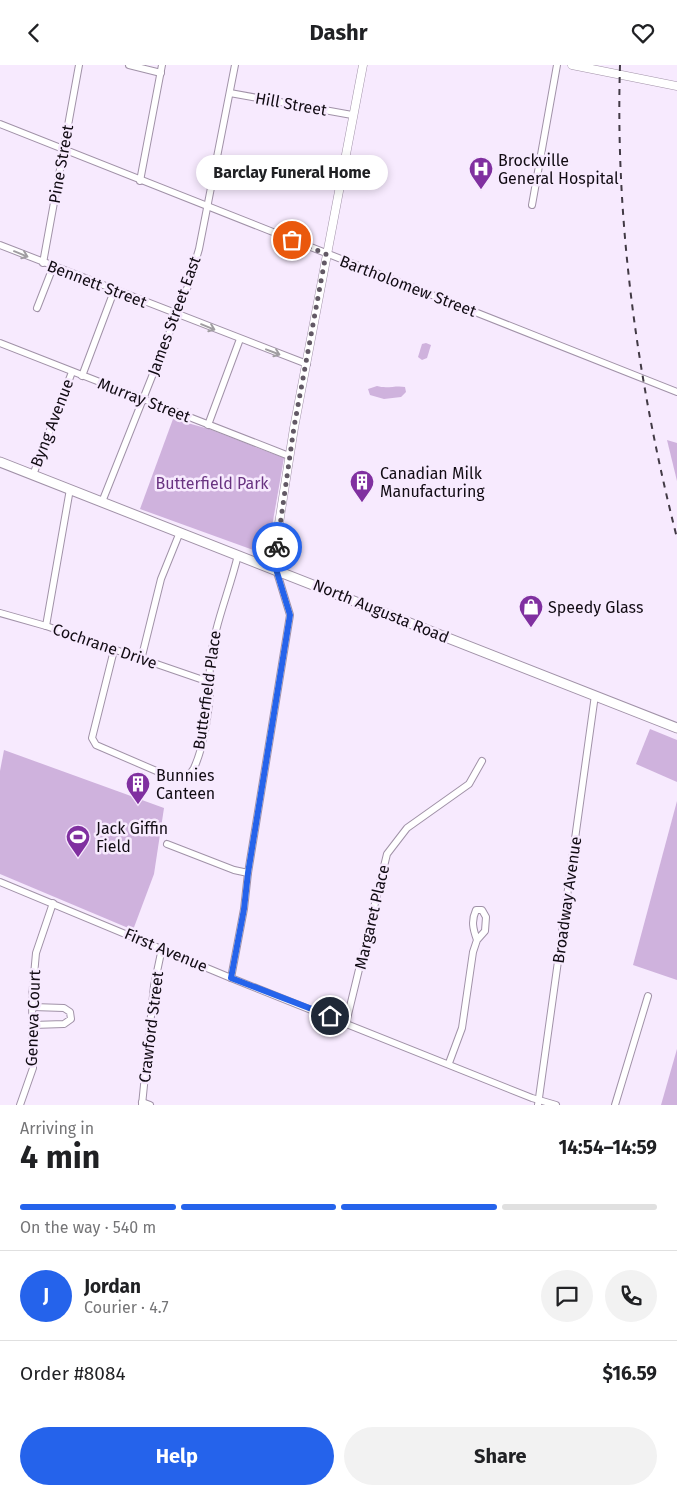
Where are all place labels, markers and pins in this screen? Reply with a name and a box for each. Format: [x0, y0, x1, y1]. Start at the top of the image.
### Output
place label: Brockville General Hospital [498, 151, 619, 188]
callout: Barclay Funeral Home [196, 155, 388, 190]
hospital icon: Brockville General Hospital [468, 156, 494, 190]
pin [271, 219, 313, 261]
place label: Canadian Milk Manufacturing [380, 464, 485, 501]
building icon: Canadian Milk Manufacturing [349, 469, 375, 503]
shop icon: Speedy Glass [518, 594, 544, 628]
place label: Speedy Glass [548, 598, 643, 617]
place label: Bunnies Canteen [156, 766, 215, 803]
building icon: Bunnies Canteen [125, 771, 151, 805]
place label: Jack Giffin Field [96, 819, 168, 856]
sports icon: Jack Giffin Field [65, 824, 91, 858]
pin [309, 995, 351, 1037]

